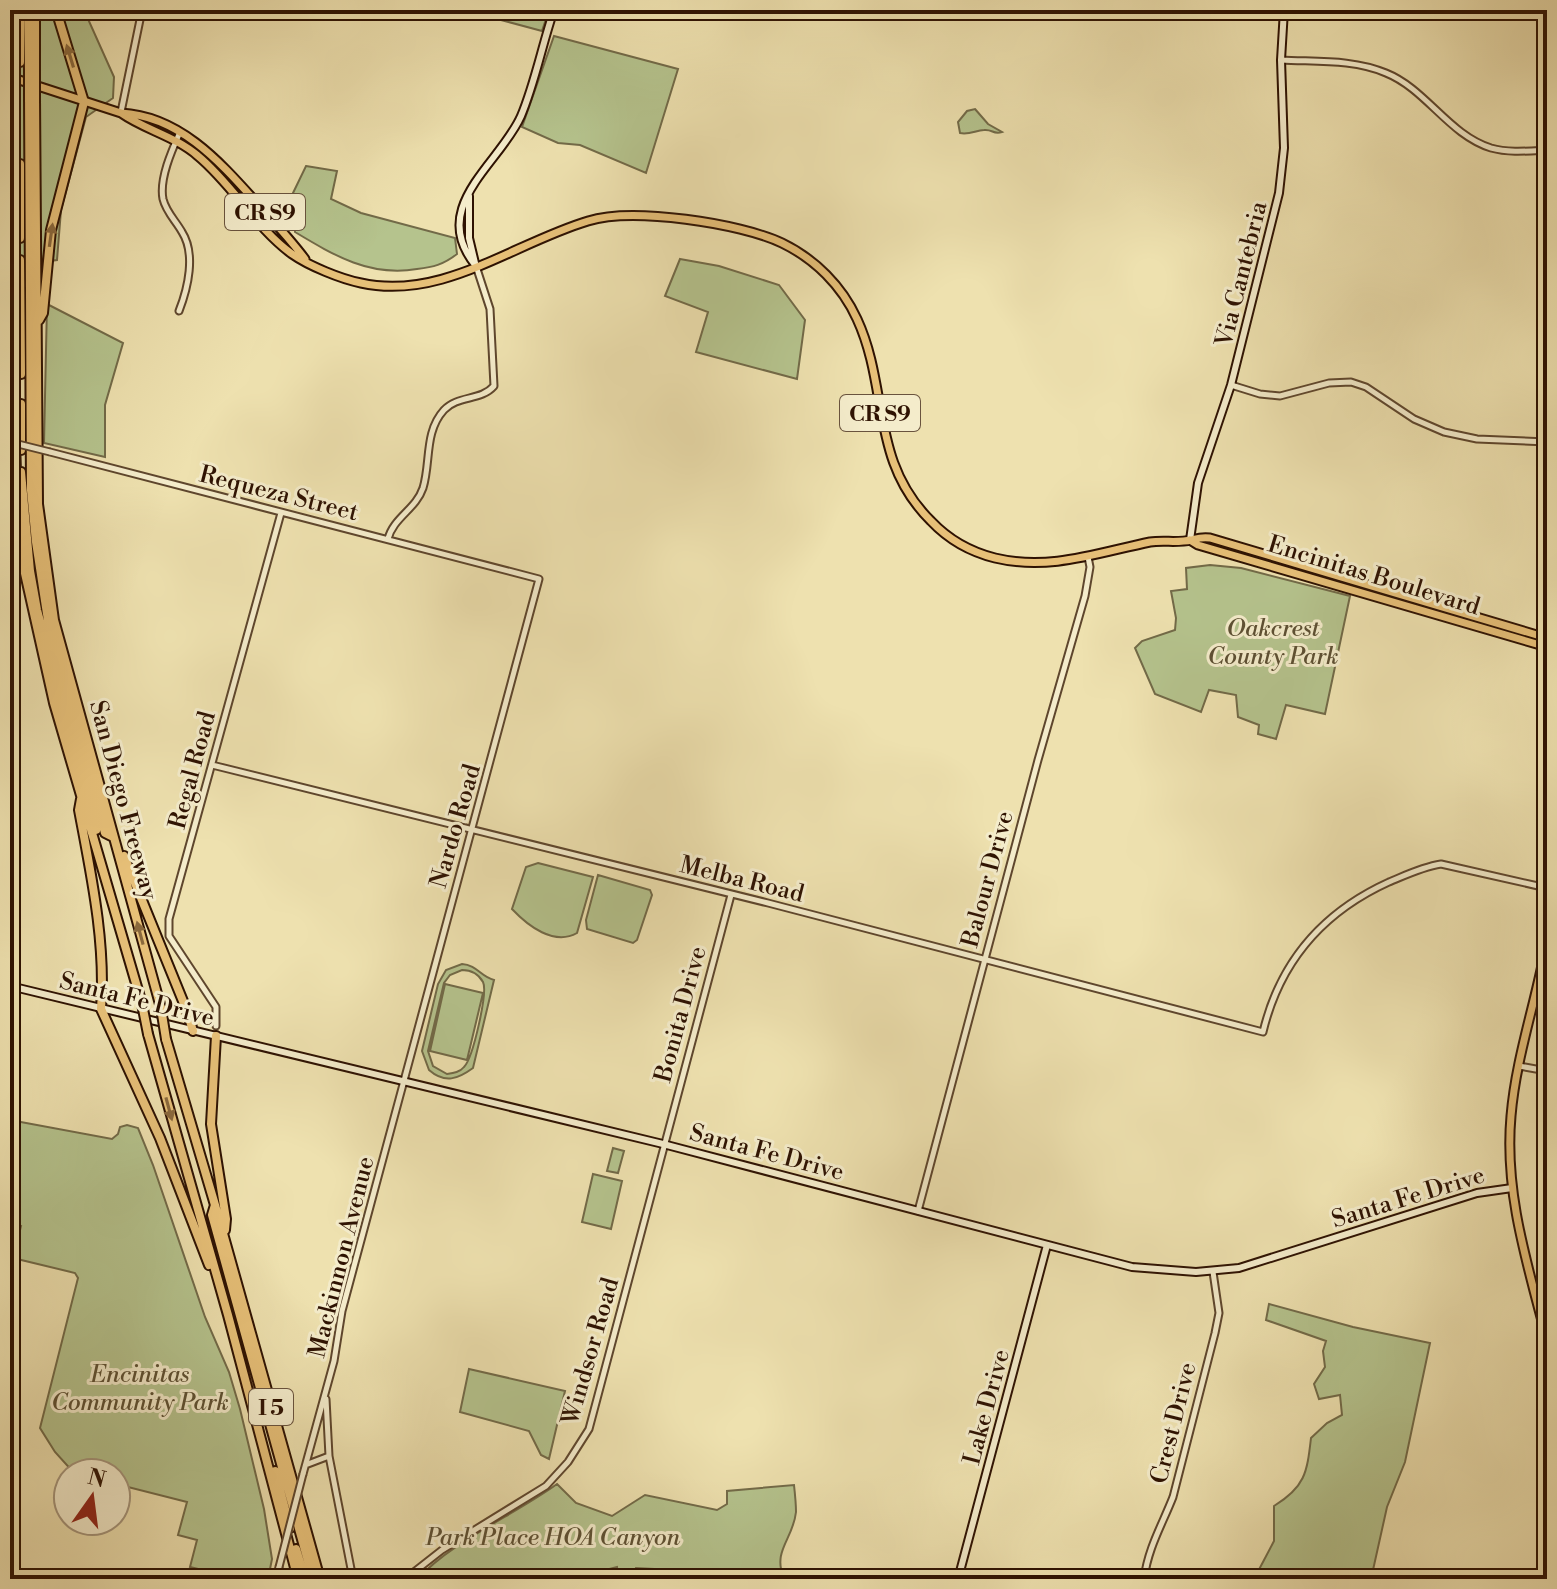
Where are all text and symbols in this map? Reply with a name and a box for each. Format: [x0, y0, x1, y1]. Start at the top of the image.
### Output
one-way arrow [63, 44, 76, 68]
road number: CR S9 [225, 194, 305, 230]
street label: Via Cantebria [1209, 198, 1275, 351]
one-way arrow [45, 222, 58, 247]
road number: CR S9 [840, 395, 920, 431]
street label: Requeza Street [196, 460, 362, 528]
street label: Encinitas Boulevard [1264, 529, 1484, 623]
park label: Oakcrest County Park [1208, 614, 1339, 672]
street label: San Diego Freeway [82, 697, 164, 903]
street label: Regal Road [163, 708, 223, 832]
street label: Nardo Road [424, 761, 488, 892]
street label: Balour Drive [955, 808, 1021, 952]
street label: Melba Road [677, 850, 807, 910]
one-way arrow [133, 920, 146, 944]
street label: Bonita Drive [648, 943, 713, 1086]
street label: Santa Fe Drive [56, 966, 217, 1034]
one-way arrow [163, 1098, 176, 1122]
street label: Santa Fe Drive [686, 1118, 847, 1188]
street label: Mackinnon Avenue [302, 1153, 381, 1361]
street label: Santa Fe Drive [1328, 1160, 1488, 1235]
street label: Windsor Road [555, 1274, 626, 1429]
street label: Lake Drive [957, 1346, 1017, 1468]
street label: Crest Drive [1144, 1359, 1204, 1487]
park label: Encinitas Community Park [51, 1360, 229, 1418]
road number: I 5 [249, 1389, 293, 1425]
north arrow [52, 1457, 132, 1537]
text: N [85, 1464, 109, 1494]
park label: Park Place HOA Canyon [425, 1523, 681, 1553]

